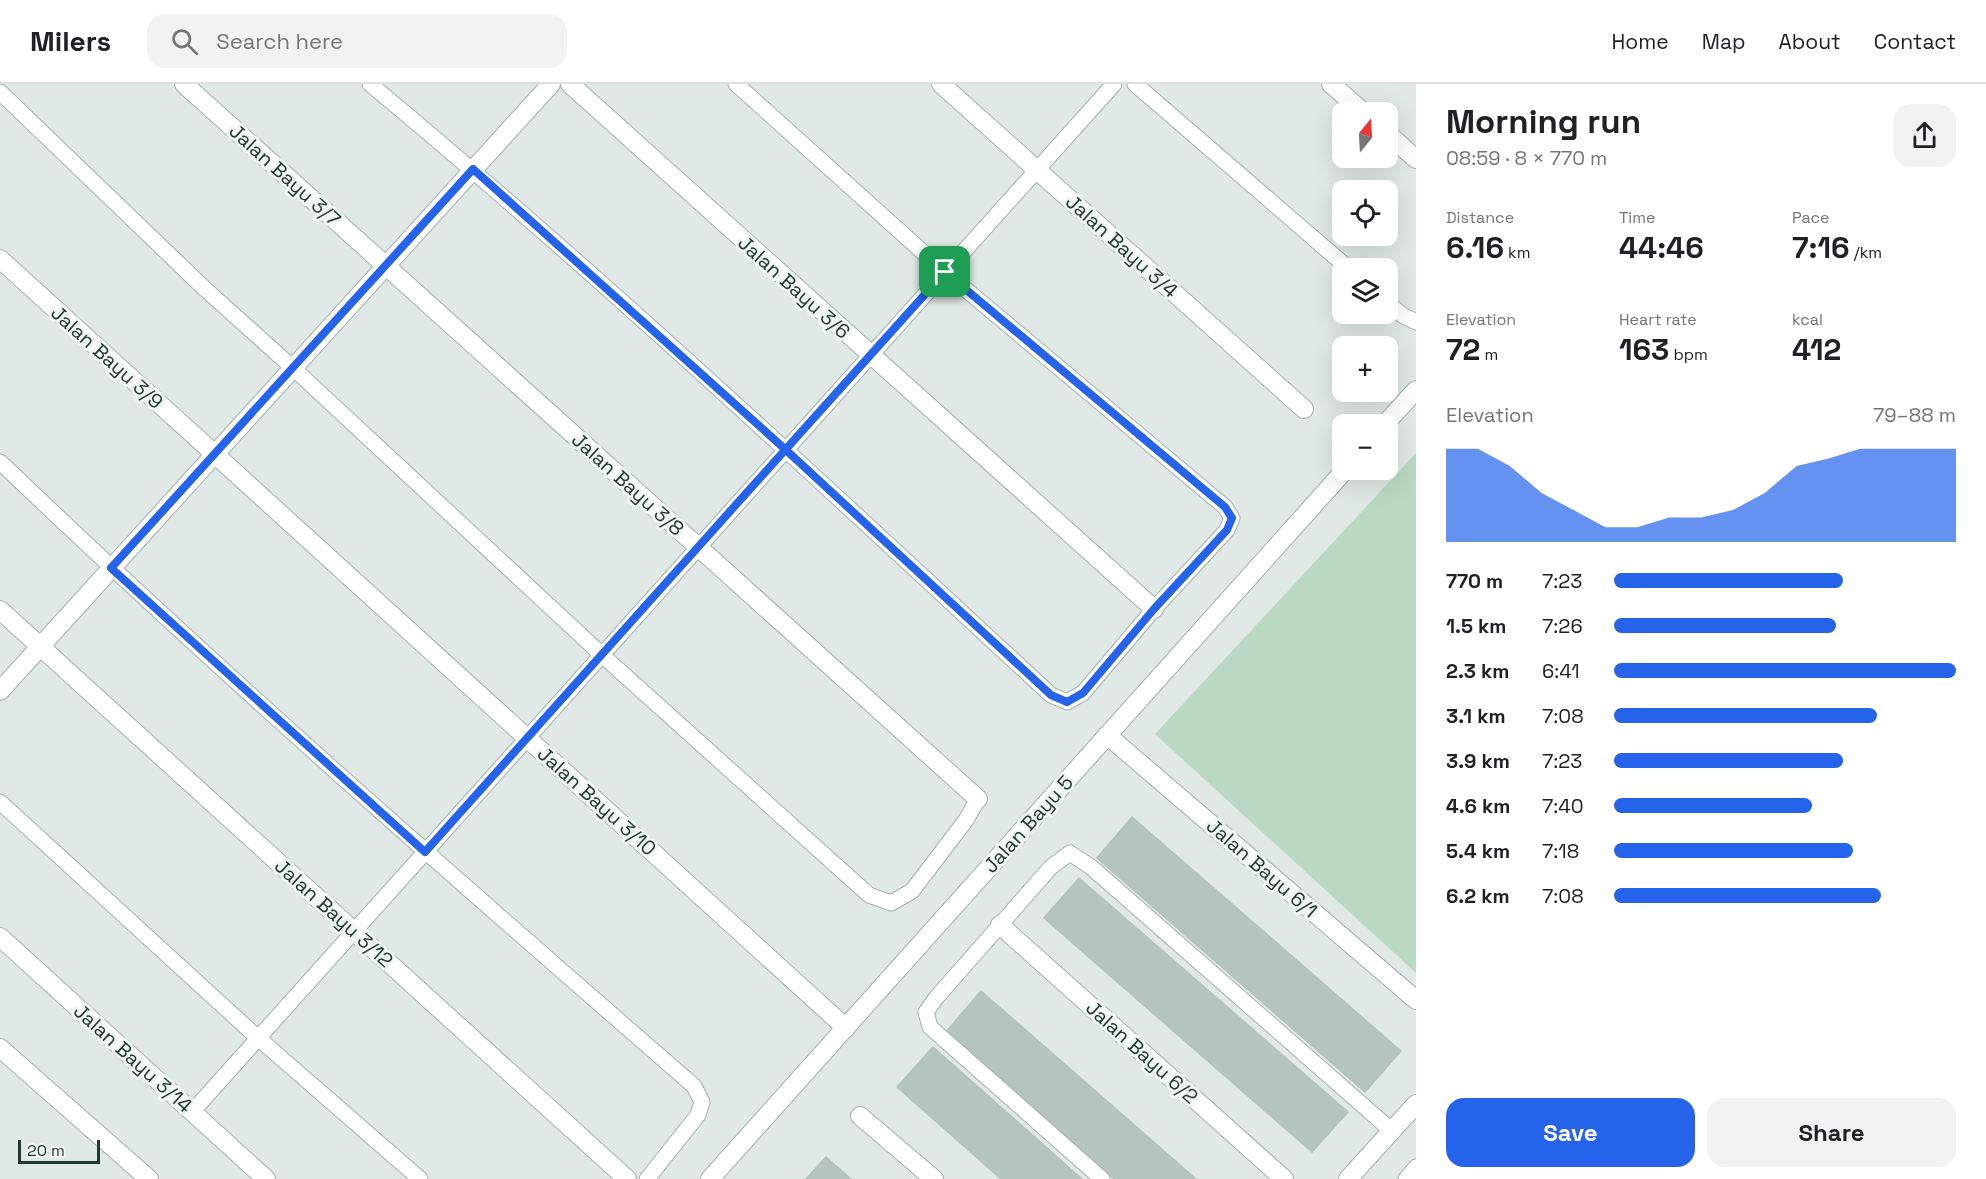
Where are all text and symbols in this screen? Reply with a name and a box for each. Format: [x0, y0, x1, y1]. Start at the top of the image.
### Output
search box [147, 14, 567, 68]
text: Milers [30, 23, 111, 59]
icon: search [168, 25, 201, 58]
text: Search here [216, 27, 343, 55]
text: Home [1611, 28, 1669, 55]
text: Map [1702, 28, 1746, 55]
text: About [1779, 28, 1841, 55]
text: Contact [1874, 28, 1956, 55]
text: Morning run [1446, 101, 1641, 143]
north arrow [1332, 102, 1398, 168]
map controls [1332, 102, 1398, 480]
button: share [1893, 104, 1956, 167]
street label: Jalan Bayu 3/7 [224, 118, 346, 232]
text: 08:59 · 8 × 770 m [1446, 145, 1607, 171]
button: locate [1332, 180, 1398, 246]
street label: Jalan Bayu 3/4 [1060, 189, 1184, 303]
text: Distance [1446, 207, 1514, 228]
text: Time [1619, 207, 1655, 228]
text: Pace [1792, 207, 1829, 228]
text: 6.16 [1446, 228, 1504, 267]
text: 44:46 [1619, 228, 1704, 267]
text: 7:16 [1792, 228, 1850, 267]
street label: Jalan Bayu 3/6 [732, 230, 856, 344]
text: km [1504, 242, 1530, 263]
text: /km [1850, 242, 1882, 263]
pin [919, 246, 970, 297]
icon: arrive [928, 255, 961, 288]
button: layers [1332, 258, 1398, 324]
street label: Jalan Bayu 3/9 [45, 300, 169, 414]
text: Elevation [1446, 309, 1516, 330]
text: Heart rate [1619, 309, 1697, 330]
text: kcal [1792, 309, 1823, 330]
text: 72 [1446, 330, 1480, 369]
text: 163 [1619, 330, 1669, 369]
text: 412 [1792, 330, 1841, 369]
button: + [1332, 336, 1398, 402]
text: m [1480, 344, 1498, 365]
text: bpm [1669, 344, 1708, 365]
text: Elevation [1446, 402, 1534, 428]
text: 79–88 m [1873, 402, 1956, 428]
button: − [1332, 414, 1398, 480]
street label: Jalan Bayu 3/8 [566, 427, 690, 541]
text: 770 m [1446, 568, 1503, 594]
text: 7:23 [1542, 568, 1582, 594]
text: 1.5 km [1446, 613, 1506, 639]
text: 7:26 [1542, 613, 1583, 639]
text: 2.3 km [1446, 658, 1509, 684]
text: 6:41 [1542, 658, 1580, 684]
text: 3.1 km [1446, 703, 1506, 729]
text: 7:08 [1542, 703, 1584, 729]
street label: Jalan Bayu 3/10 [532, 741, 662, 861]
text: 3.9 km [1446, 748, 1510, 774]
text: 7:23 [1542, 748, 1582, 774]
street label: Jalan Bayu 5 [977, 770, 1079, 878]
text: 4.6 km [1446, 793, 1510, 819]
text: 7:40 [1542, 793, 1584, 819]
street label: Jalan Bayu 6/1 [1201, 813, 1323, 923]
text: 5.4 km [1446, 838, 1510, 864]
text: 7:18 [1542, 838, 1579, 864]
street label: Jalan Bayu 3/12 [269, 853, 399, 973]
text: 6.2 km [1446, 883, 1510, 909]
text: 7:08 [1542, 883, 1584, 909]
street label: Jalan Bayu 6/2 [1080, 995, 1204, 1109]
street label: Jalan Bayu 3/14 [68, 998, 198, 1118]
button: Save [1446, 1098, 1695, 1167]
button: Share [1707, 1098, 1956, 1167]
scale bar [18, 1137, 100, 1164]
text: 20 m [27, 1140, 65, 1161]

